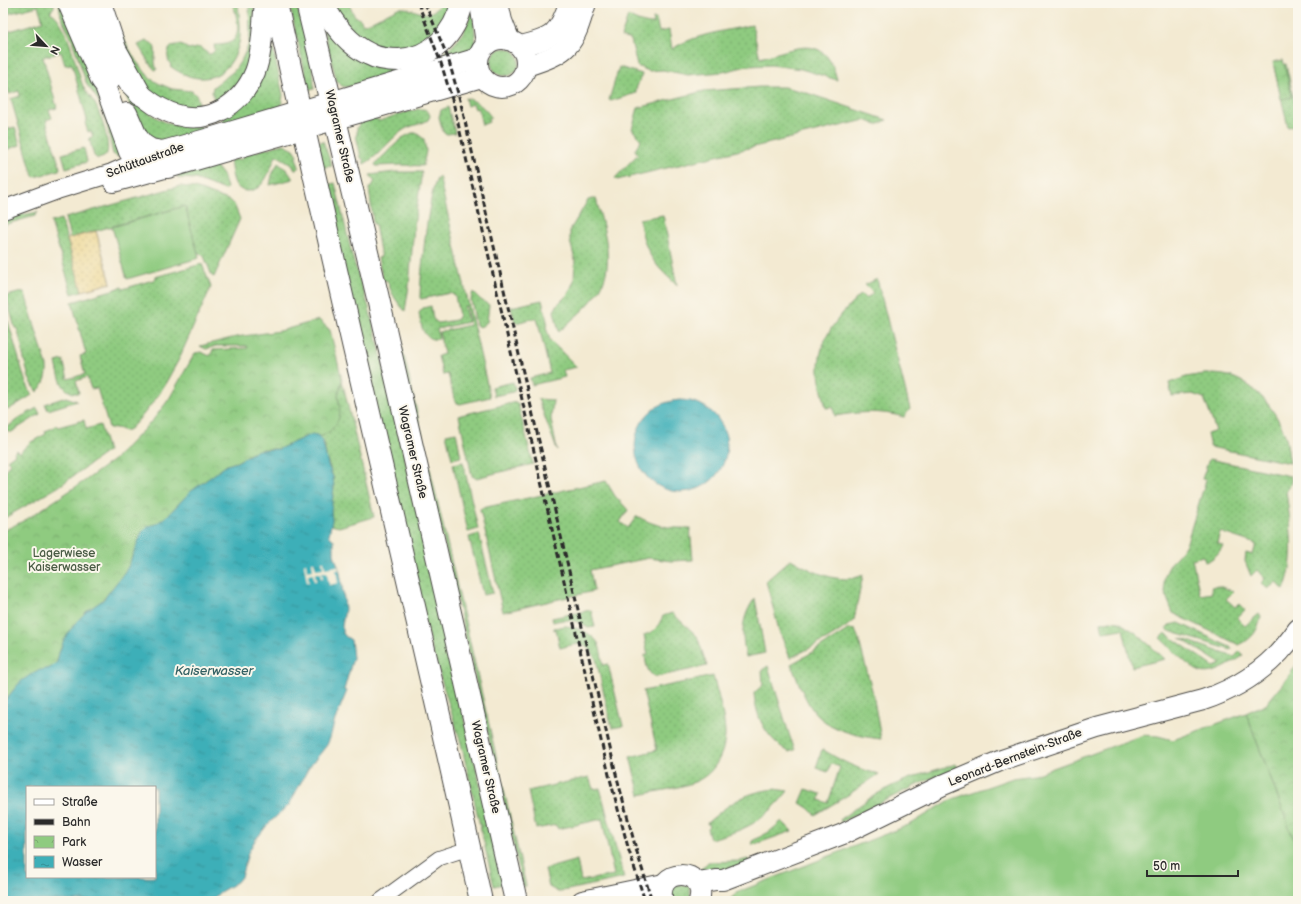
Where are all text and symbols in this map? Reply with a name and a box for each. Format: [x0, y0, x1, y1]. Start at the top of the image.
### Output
north arrow [26, 26, 66, 66]
text: N [47, 44, 62, 57]
street label: Wagramer Straße [322, 88, 357, 184]
street label: Schüttaustraße [104, 139, 186, 182]
street label: Wagramer Straße [395, 404, 430, 500]
park label: Lagerwiese Kaiserwasser [28, 546, 101, 575]
water label: Kaiserwasser [175, 663, 254, 679]
street label: Wagramer Straße [468, 719, 503, 815]
street label: Leonard-Bernstein-Straße [946, 725, 1084, 790]
legend [26, 786, 156, 878]
text: Straße [62, 795, 98, 810]
text: Bahn [62, 815, 91, 830]
text: Park [62, 835, 86, 850]
scale bar [1147, 852, 1238, 878]
text: Wasser [62, 855, 103, 870]
text: 50 m [1153, 859, 1180, 874]

